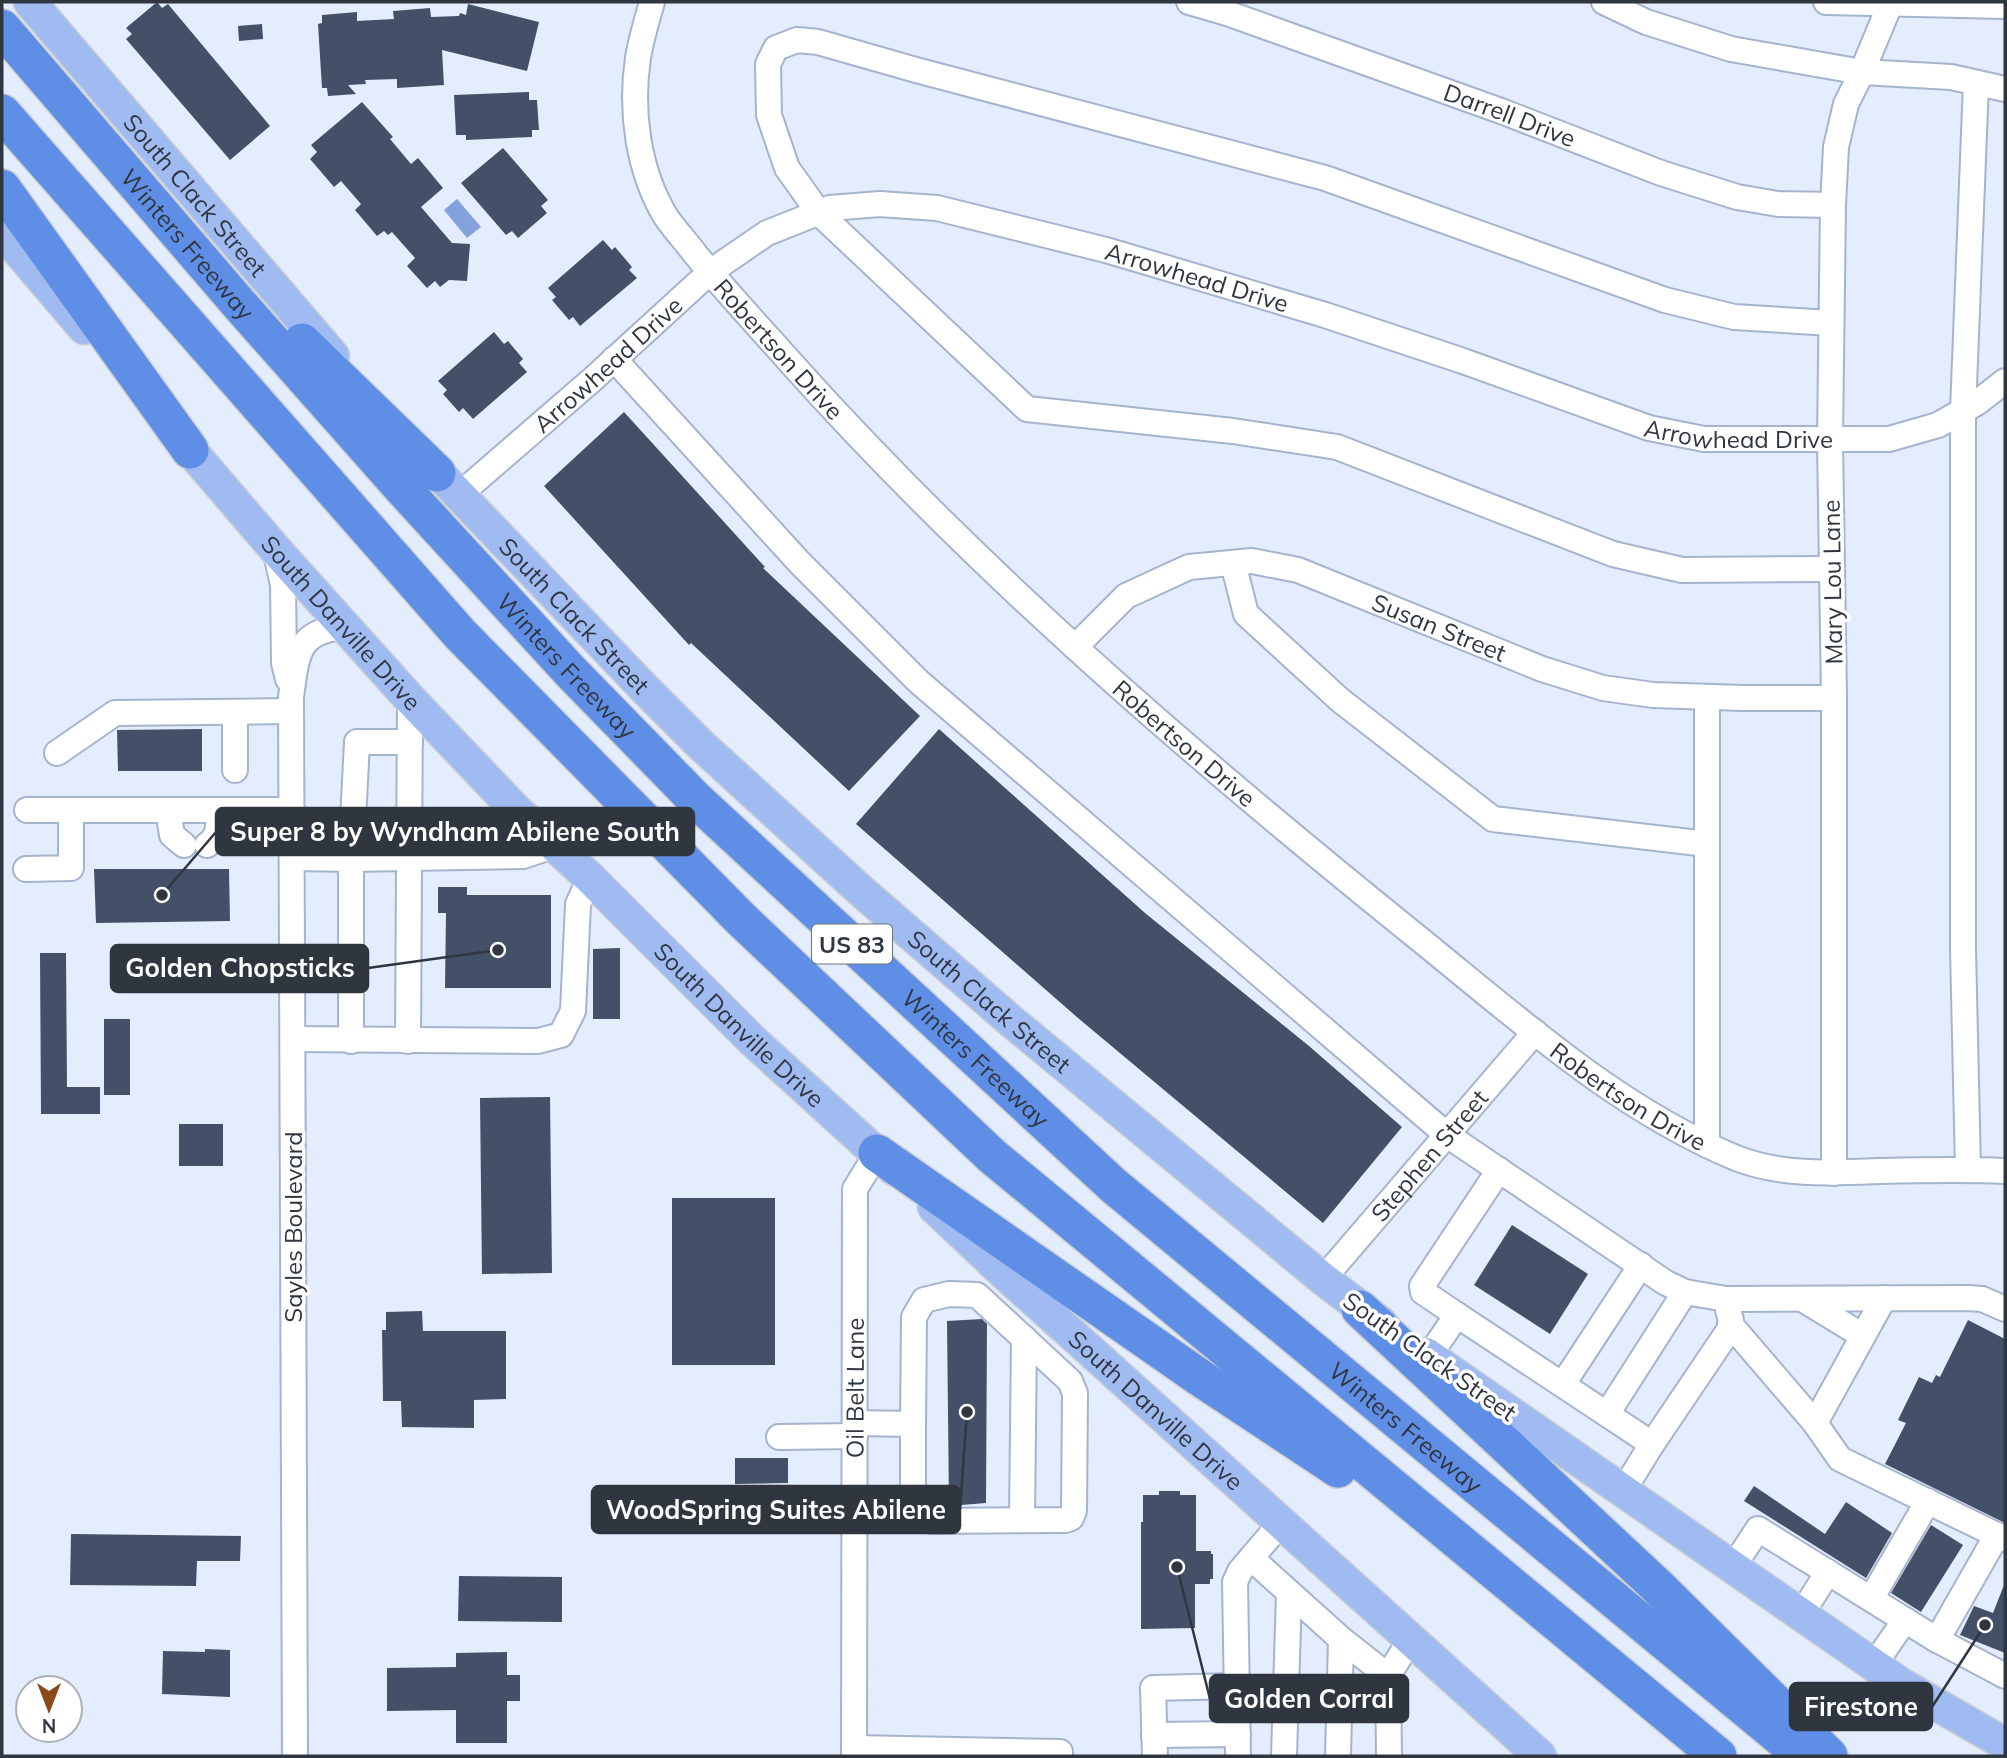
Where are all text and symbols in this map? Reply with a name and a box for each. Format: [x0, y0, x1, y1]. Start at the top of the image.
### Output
street label: Darrell Drive [1440, 77, 1580, 153]
street label: South Clack Street [117, 107, 273, 283]
street label: Winters Freeway [114, 162, 261, 326]
street label: Arrowhead Drive [1102, 236, 1292, 318]
street label: Robertson Drive [708, 272, 850, 426]
street label: Arrowhead Drive [527, 290, 688, 439]
street label: Arrowhead Drive [1642, 412, 1833, 455]
street label: Mary Lou Lane [1816, 499, 1848, 665]
street label: South Danville Drive [255, 529, 428, 717]
street label: South Clack Street [493, 531, 656, 700]
street label: Winters Freeway [491, 586, 643, 745]
street label: Susan Street [1368, 587, 1511, 668]
street label: Robertson Drive [1107, 673, 1262, 813]
callout: Super 8 by Wyndham Abilene South [216, 808, 694, 855]
text: Super 8 by Wyndham Abilene South [230, 815, 680, 848]
street label: South Clack Street [902, 923, 1077, 1079]
road number: US 83 [812, 925, 892, 964]
street label: South Danville Drive [648, 936, 831, 1113]
callout: Golden Chopsticks [111, 945, 368, 992]
text: Golden Chopsticks [125, 951, 355, 984]
street label: Winters Freeway [896, 983, 1056, 1134]
street label: Robertson Drive [1544, 1035, 1711, 1157]
street label: Stephen Street [1364, 1083, 1494, 1228]
street label: Sayles Boulevard [278, 1131, 308, 1323]
street label: South Clack Street [1338, 1285, 1522, 1427]
street label: Oil Belt Lane [840, 1318, 870, 1458]
street label: South Danville Drive [1063, 1324, 1250, 1496]
street label: Winters Freeway [1323, 1355, 1489, 1500]
callout: WoodSpring Suites Abilene [592, 1486, 960, 1533]
text: WoodSpring Suites Abilene [606, 1493, 946, 1526]
north arrow [14, 1674, 84, 1744]
callout: Golden Corral [1210, 1675, 1408, 1722]
text: Golden Corral [1224, 1682, 1394, 1715]
callout: Firestone [1790, 1683, 1932, 1730]
text: Firestone [1804, 1690, 1918, 1723]
text: N [42, 1714, 56, 1738]

